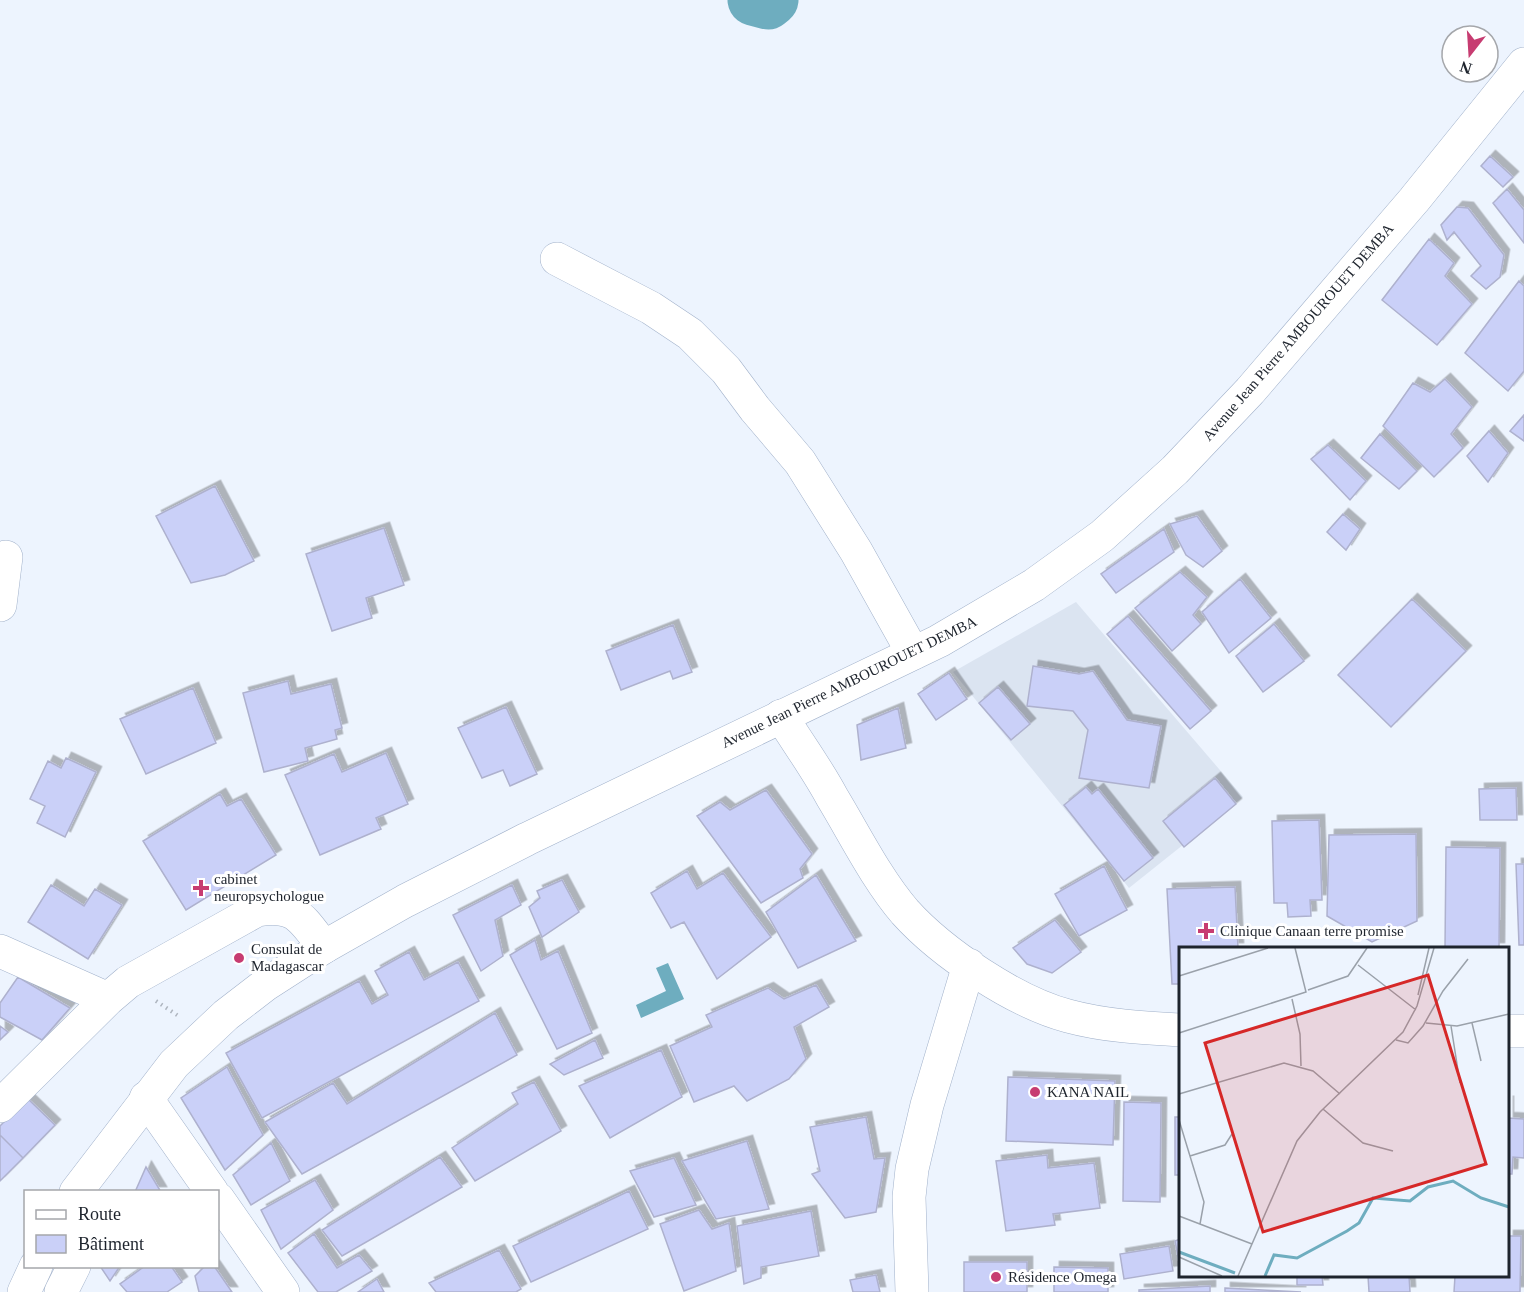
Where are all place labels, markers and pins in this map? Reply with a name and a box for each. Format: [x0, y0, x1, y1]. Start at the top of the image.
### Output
place label: cabinet neuropsychologue [214, 871, 324, 904]
marker: cabinet neuropsychologue [192, 879, 210, 897]
marker: Clinique Canaan terre promise [1197, 922, 1215, 940]
place label: Clinique Canaan terre promise [1220, 923, 1404, 939]
place label: Consulat de Madagascar [251, 941, 323, 974]
marker: Consulat de Madagascar [232, 951, 246, 965]
place label: KANA NAIL [1047, 1084, 1129, 1100]
marker: KANA NAIL [1028, 1085, 1042, 1099]
place label: Résidence Omega [1008, 1269, 1117, 1285]
marker: Résidence Omega [989, 1270, 1003, 1284]

